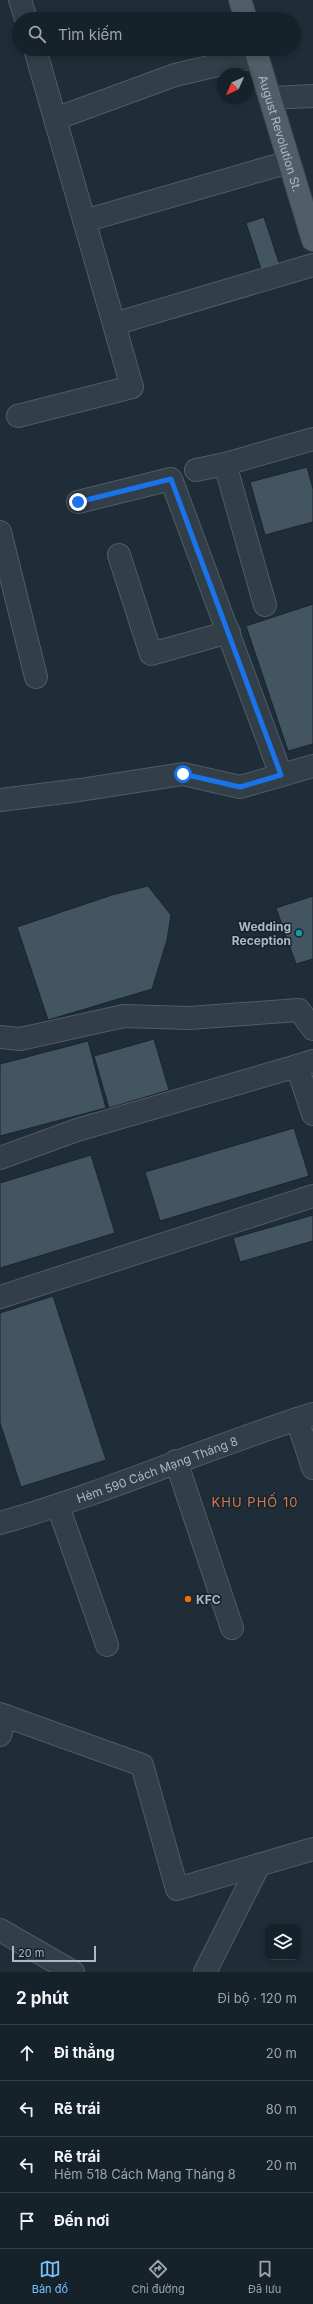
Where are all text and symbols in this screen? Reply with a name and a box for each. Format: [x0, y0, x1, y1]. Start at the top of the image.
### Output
search box [12, 12, 301, 56]
icon: search [26, 23, 48, 45]
text: Tìm kiếm [58, 25, 122, 44]
north arrow [217, 68, 253, 104]
street label: August Revolution St. [256, 73, 305, 193]
route end [69, 493, 87, 511]
route start [174, 765, 192, 783]
place label: Wedding Reception [232, 919, 291, 948]
marker: Wedding Reception [294, 928, 304, 938]
street label: Hẻm 590 Cách Mạng Tháng 8 [74, 1433, 240, 1506]
district label: KHU PHỐ 10 [212, 1492, 298, 1510]
place label: KFC [196, 1592, 221, 1607]
marker: KFC [183, 1594, 193, 1604]
map controls [265, 1924, 301, 1960]
button: layers [265, 1924, 301, 1960]
scale bar [12, 1944, 96, 1963]
text: 20 m [18, 1946, 44, 1960]
text: 2 phút [16, 1988, 69, 2008]
text: Đi bộ · 120 m [218, 1990, 297, 2006]
icon: ahead [16, 2042, 38, 2064]
text: Đi thẳng [54, 2043, 115, 2062]
text: 20 m [266, 2045, 297, 2061]
icon: left [16, 2098, 38, 2120]
text: Rẽ trái [54, 2099, 100, 2118]
text: 80 m [266, 2101, 297, 2117]
text: Rẽ trái [54, 2147, 100, 2166]
icon: left [16, 2154, 38, 2176]
text: 20 m [266, 2157, 297, 2173]
text: Hẻm 518 Cách Mạng Tháng 8 [54, 2166, 236, 2182]
icon: arrive [16, 2210, 38, 2232]
text: Đến nơi [54, 2211, 109, 2230]
tab: Bản đồ [32, 2258, 68, 2296]
tab: Chỉ đường [131, 2258, 185, 2296]
tab: Đã lưu [248, 2258, 281, 2296]

